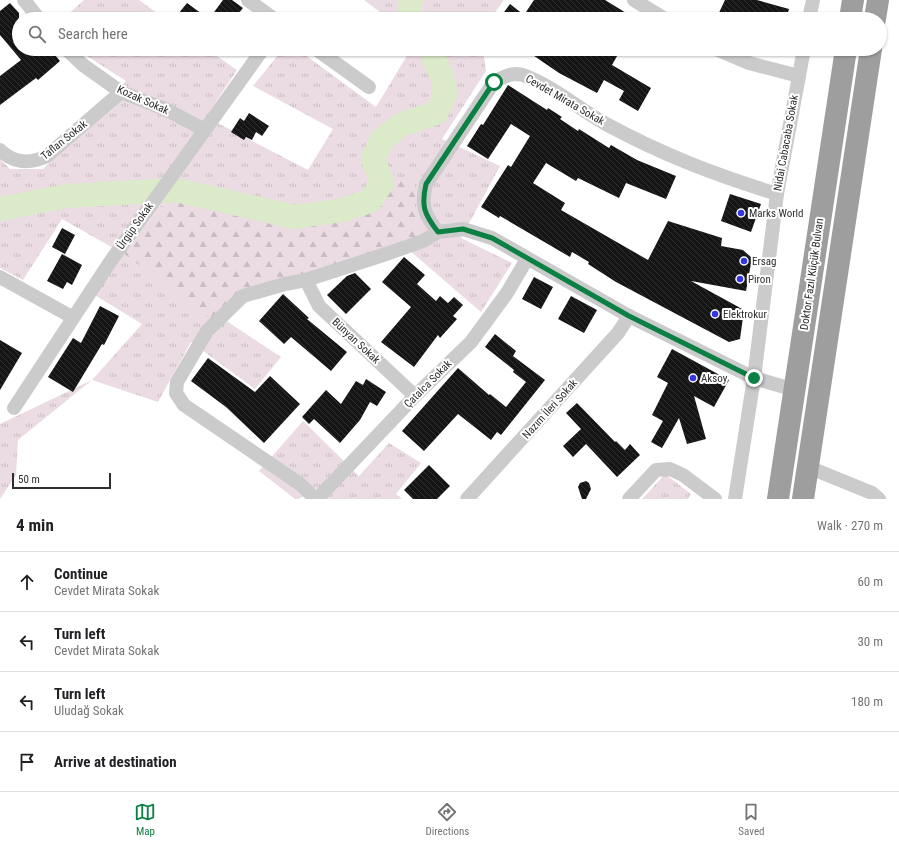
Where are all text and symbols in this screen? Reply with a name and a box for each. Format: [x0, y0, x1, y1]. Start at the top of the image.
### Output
search box [12, 12, 887, 56]
icon: search [26, 23, 48, 45]
text: Search here [58, 25, 128, 43]
street label: Cevdet Mirata Sokak [523, 72, 607, 128]
route start [485, 73, 503, 91]
street label: Kozak Sokak [115, 83, 171, 117]
street label: Nidai Cabacaba Sokak [771, 94, 801, 192]
street label: Taflan Sokak [38, 117, 90, 163]
street label: Ürgüp Sokak [114, 200, 156, 252]
place label: Marks World [749, 207, 804, 220]
marker: Marks World [736, 208, 746, 218]
street label: Doktor Fazıl Küçük Bulvarı [798, 217, 826, 331]
place label: Ersag [752, 255, 777, 268]
marker: Ersag [739, 256, 749, 266]
place label: Piron [748, 273, 771, 286]
marker: Piron [735, 274, 745, 284]
place label: Elektrokur [723, 308, 767, 321]
marker: Elektrokur [710, 309, 720, 319]
street label: Bünyan Sokak [329, 316, 383, 366]
street label: Çatalca Sokak [402, 358, 454, 410]
route end [745, 369, 763, 387]
place label: Aksoy [701, 372, 728, 385]
marker: Aksoy [688, 373, 698, 383]
street label: Nazım İleri Sokak [520, 377, 580, 441]
scale bar [12, 471, 111, 490]
text: 50 m [18, 473, 40, 486]
text: 4 min [16, 515, 54, 535]
text: Walk · 270 m [817, 518, 883, 533]
text: Continue [54, 565, 108, 583]
icon: ahead [16, 571, 38, 593]
text: 60 m [857, 574, 883, 589]
text: Cevdet Mirata Sokak [54, 583, 159, 598]
text: Turn left [54, 625, 105, 643]
icon: left [16, 631, 38, 653]
text: 30 m [857, 634, 883, 649]
text: Cevdet Mirata Sokak [54, 643, 159, 658]
text: Turn left [54, 685, 105, 703]
icon: left [16, 691, 38, 713]
text: 180 m [851, 694, 883, 709]
text: Uludağ Sokak [54, 703, 124, 718]
icon: arrive [16, 751, 38, 773]
text: Arrive at destination [54, 753, 177, 771]
tab: Map [134, 801, 156, 838]
tab: Directions [425, 801, 469, 838]
tab: Saved [738, 801, 765, 838]

